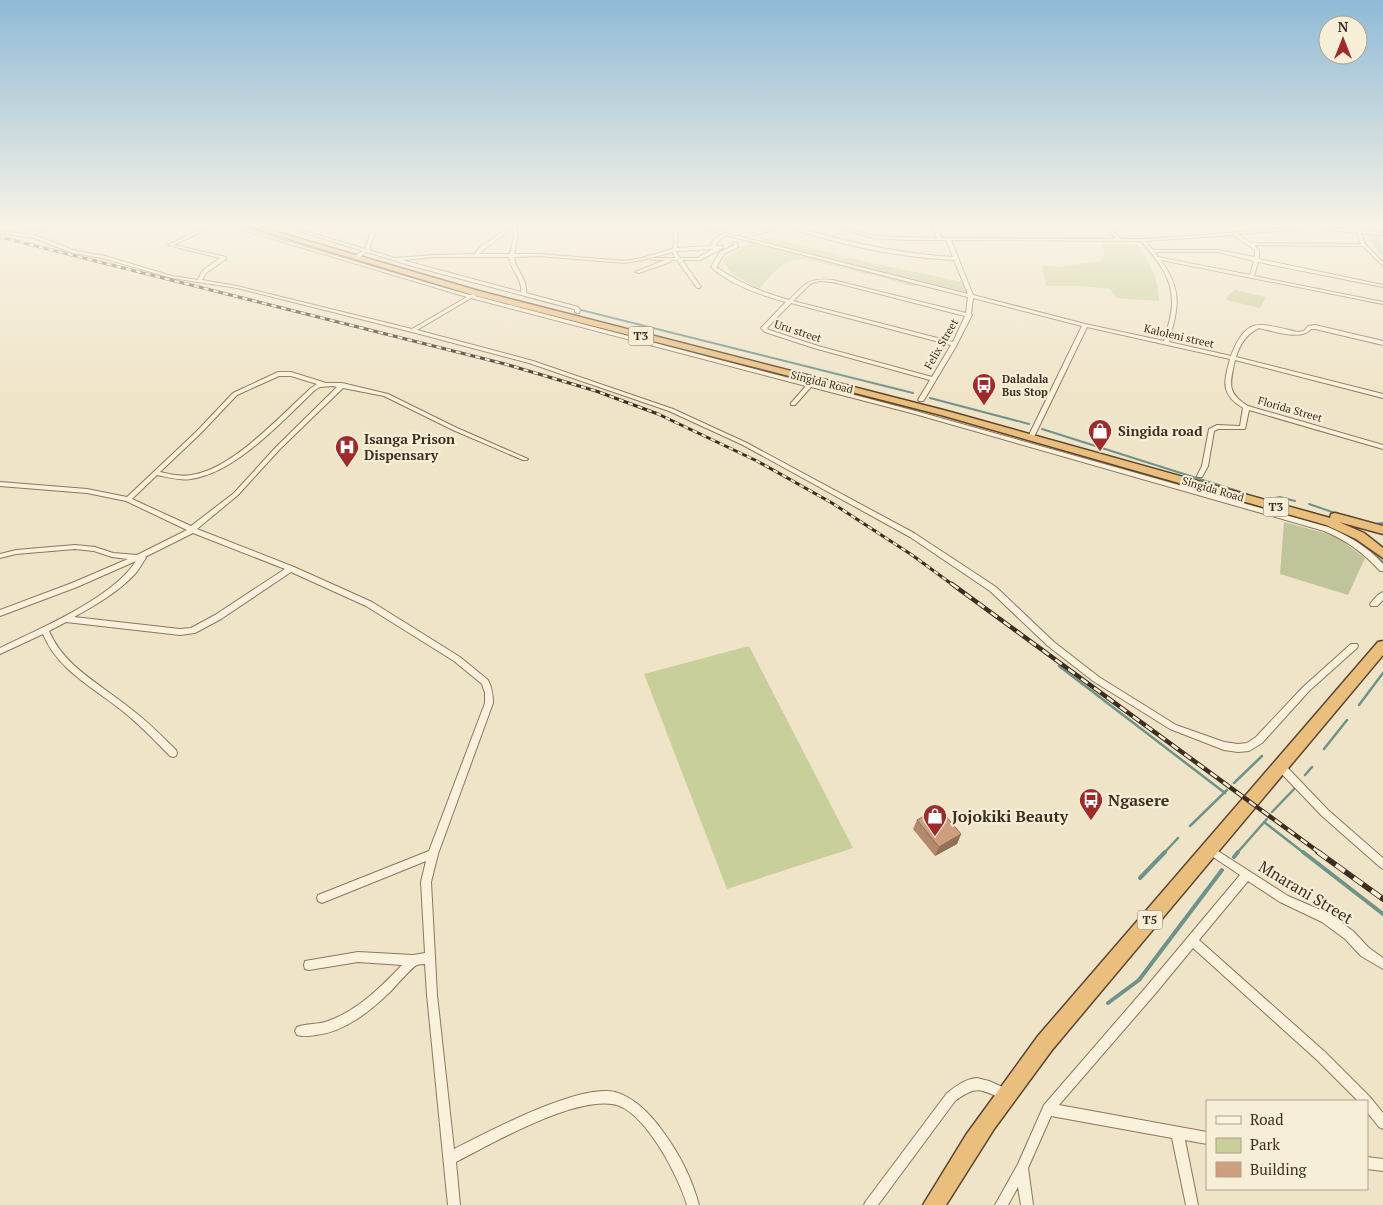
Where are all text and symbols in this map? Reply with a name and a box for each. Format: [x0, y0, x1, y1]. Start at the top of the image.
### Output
north arrow [1318, 15, 1368, 65]
text: N [1338, 17, 1349, 36]
street label: Felix Street [921, 316, 961, 372]
street label: Uru street [773, 317, 823, 345]
street label: Kaloleni street [1143, 321, 1215, 351]
road number: T3 [628, 326, 654, 346]
street label: Singida Road [789, 368, 855, 396]
bus stop icon: Daladala Bus Stop [971, 372, 997, 406]
place label: Daladala Bus Stop [1002, 372, 1049, 399]
street label: Florida Street [1256, 393, 1324, 425]
shop icon: Singida road [1087, 418, 1113, 452]
place label: Singida road [1118, 421, 1203, 440]
place label: Isanga Prison Dispensary [364, 429, 455, 464]
hospital icon: Isanga Prison Dispensary [334, 434, 360, 468]
street label: Singida Road [1180, 473, 1246, 505]
road number: T3 [1264, 498, 1288, 516]
bus stop icon: Ngasere [1078, 787, 1104, 821]
place label: Ngasere [1108, 789, 1170, 811]
shop icon: Jojokiki Beauty [922, 803, 948, 837]
place label: Jojokiki Beauty [952, 805, 1069, 827]
street label: Mnarani Street [1255, 855, 1357, 929]
road number: T5 [1138, 910, 1162, 930]
legend [1206, 1100, 1368, 1190]
text: Road [1250, 1109, 1283, 1129]
text: Park [1250, 1134, 1280, 1154]
text: Building [1250, 1159, 1308, 1179]

